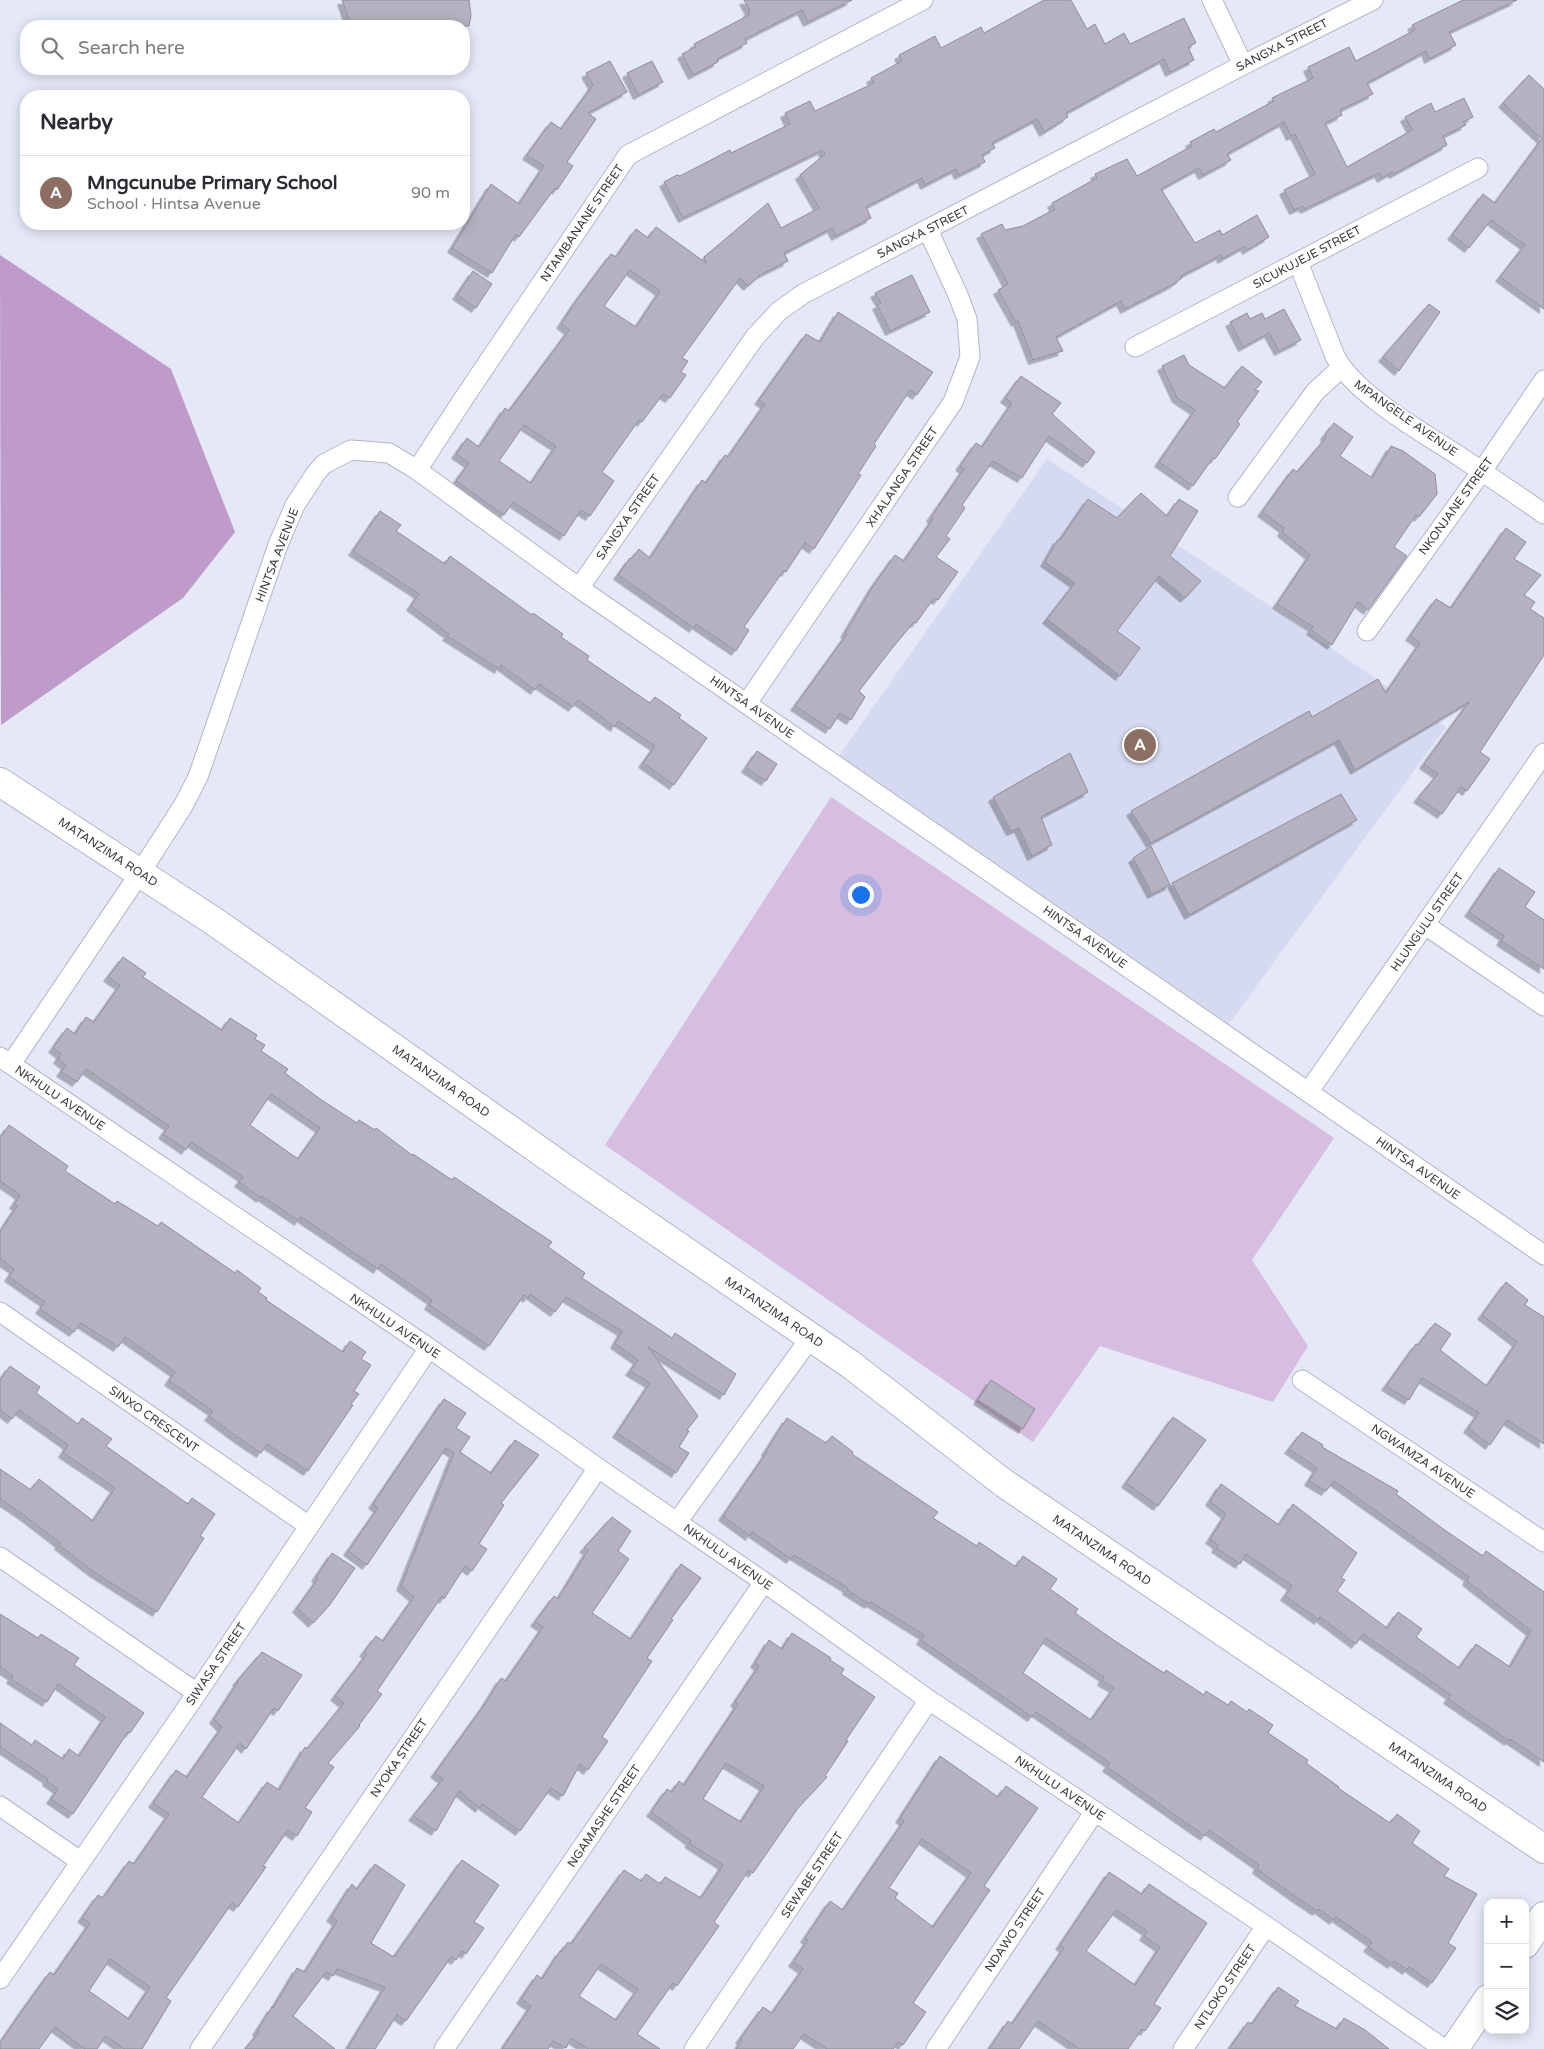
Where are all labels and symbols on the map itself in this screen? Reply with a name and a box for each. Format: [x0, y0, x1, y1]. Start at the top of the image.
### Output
street label: SANGXA STREET [1234, 16, 1331, 74]
street label: NTAMBANANE STREET [537, 161, 627, 284]
street label: SANGXA STREET [875, 203, 972, 261]
street label: SICUKUJEJE STREET [1251, 222, 1364, 291]
street label: MPANGELE AVENUE [1352, 377, 1461, 459]
street label: XHALANGA STREET [863, 424, 941, 530]
street label: NKONJANE STREET [1416, 454, 1496, 557]
street label: SANGXA STREET [593, 471, 663, 562]
street label: HINTSA AVENUE [253, 506, 302, 604]
street label: HINTSA AVENUE [707, 673, 797, 742]
pin: A [1124, 726, 1156, 764]
street label: MATANZIMA ROAD [56, 815, 160, 889]
street label: HLUNGULU STREET [1388, 870, 1467, 974]
your location [848, 882, 874, 908]
street label: HINTSA AVENUE [1040, 903, 1130, 972]
street label: MATANZIMA ROAD [390, 1042, 492, 1120]
street label: NKHULU AVENUE [12, 1063, 108, 1133]
street label: HINTSA AVENUE [1373, 1134, 1463, 1203]
street label: MATANZIMA ROAD [722, 1274, 826, 1350]
street label: NKHULU AVENUE [347, 1291, 443, 1361]
street label: SINXO CRESCENT [107, 1383, 202, 1456]
street label: NGWAMZA AVENUE [1369, 1421, 1478, 1501]
street label: MATANZIMA ROAD [1050, 1512, 1154, 1588]
street label: NKHULU AVENUE [681, 1521, 776, 1593]
street label: SIWASA STREET [183, 1619, 249, 1708]
street label: NYOKA STREET [367, 1715, 431, 1800]
street label: MATANZIMA ROAD [1386, 1739, 1490, 1815]
street label: NKHULU AVENUE [1012, 1753, 1108, 1823]
street label: NGAMASHE STREET [564, 1761, 644, 1870]
street label: SEWABE STREET [778, 1829, 846, 1921]
street label: NDAWO STREET [982, 1885, 1049, 1974]
street label: NTLOKO STREET [1191, 1941, 1259, 2032]

